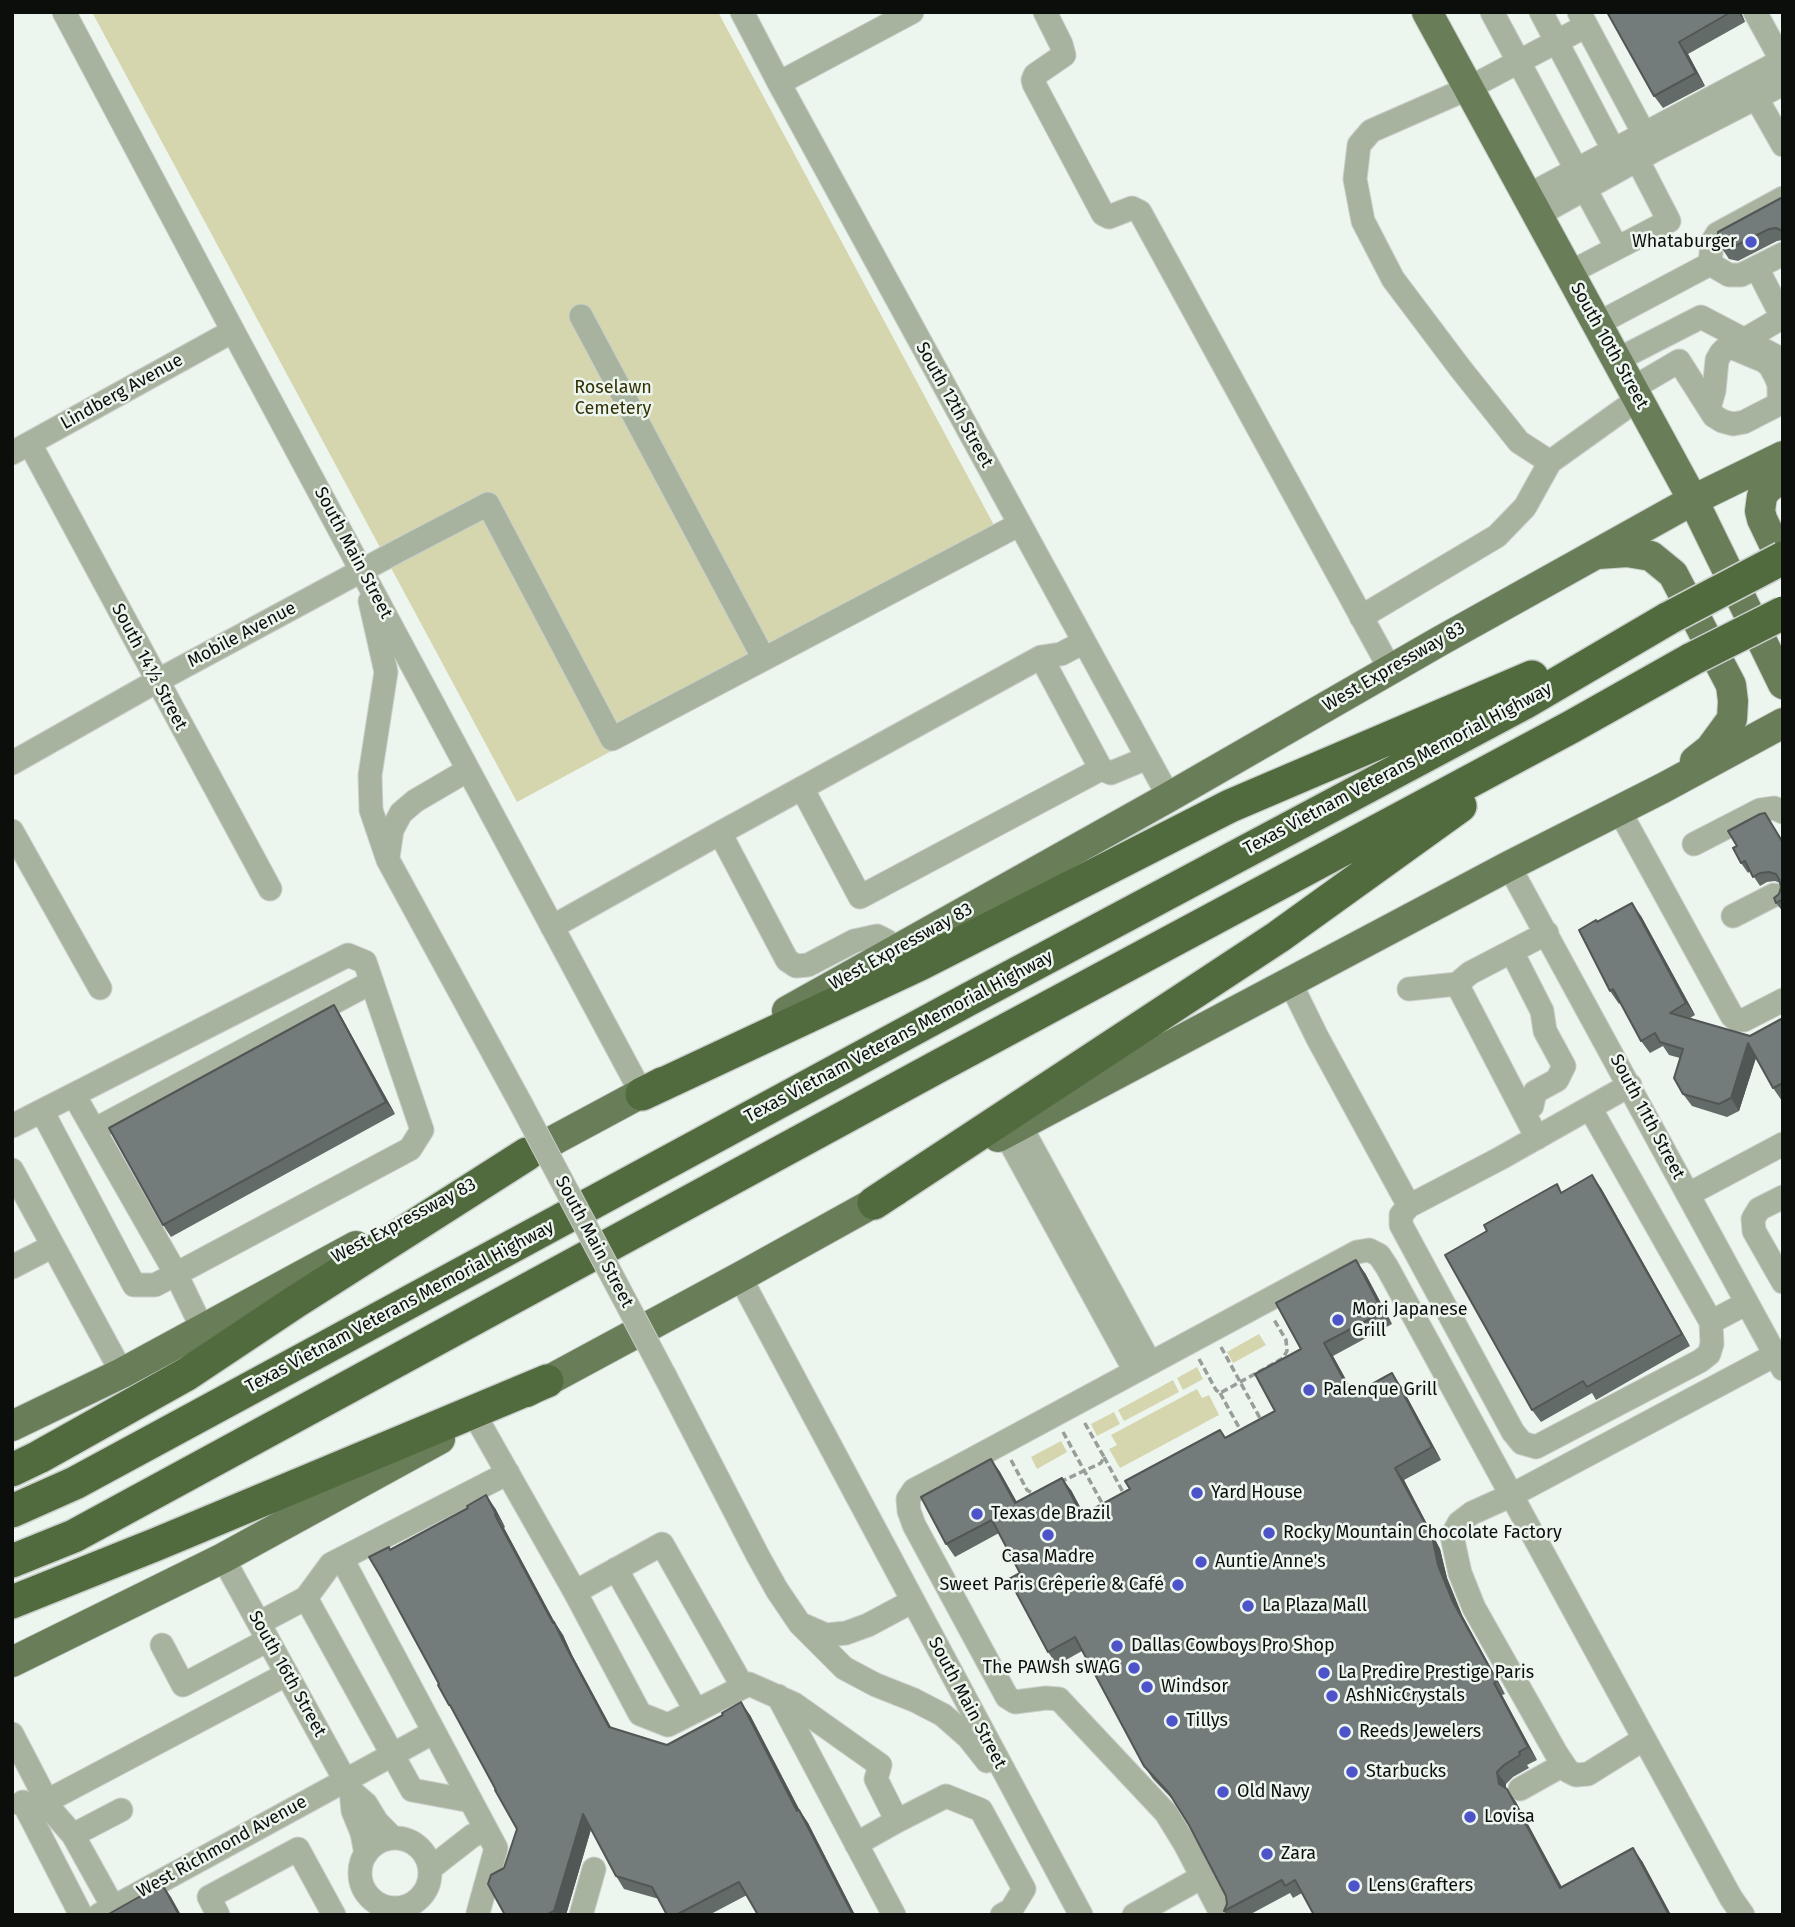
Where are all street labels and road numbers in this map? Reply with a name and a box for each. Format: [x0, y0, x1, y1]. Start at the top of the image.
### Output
street label: South 10th Street [1565, 279, 1653, 413]
street label: South 12th Street [911, 339, 997, 471]
street label: Lindberg Avenue [57, 349, 187, 435]
street label: South Main Street [309, 484, 397, 622]
street label: Mobile Avenue [184, 597, 300, 673]
street label: South 14½ Street [107, 600, 191, 734]
street label: West Expressway 83 [1319, 617, 1469, 717]
street label: Texas Vietnam Veterans Memorial Highway [1240, 678, 1556, 860]
street label: West Expressway 83 [825, 899, 977, 995]
street label: Texas Vietnam Veterans Memorial Highway [741, 946, 1057, 1128]
street label: South 11th Street [1605, 1051, 1689, 1183]
street label: South Main Street [550, 1173, 638, 1311]
street label: West Expressway 83 [328, 1174, 480, 1268]
street label: Texas Vietnam Veterans Memorial Highway [242, 1216, 558, 1398]
street label: South 16th Street [243, 1607, 331, 1741]
street label: South Main Street [923, 1634, 1011, 1772]
street label: West Richmond Avenue [133, 1791, 311, 1903]

